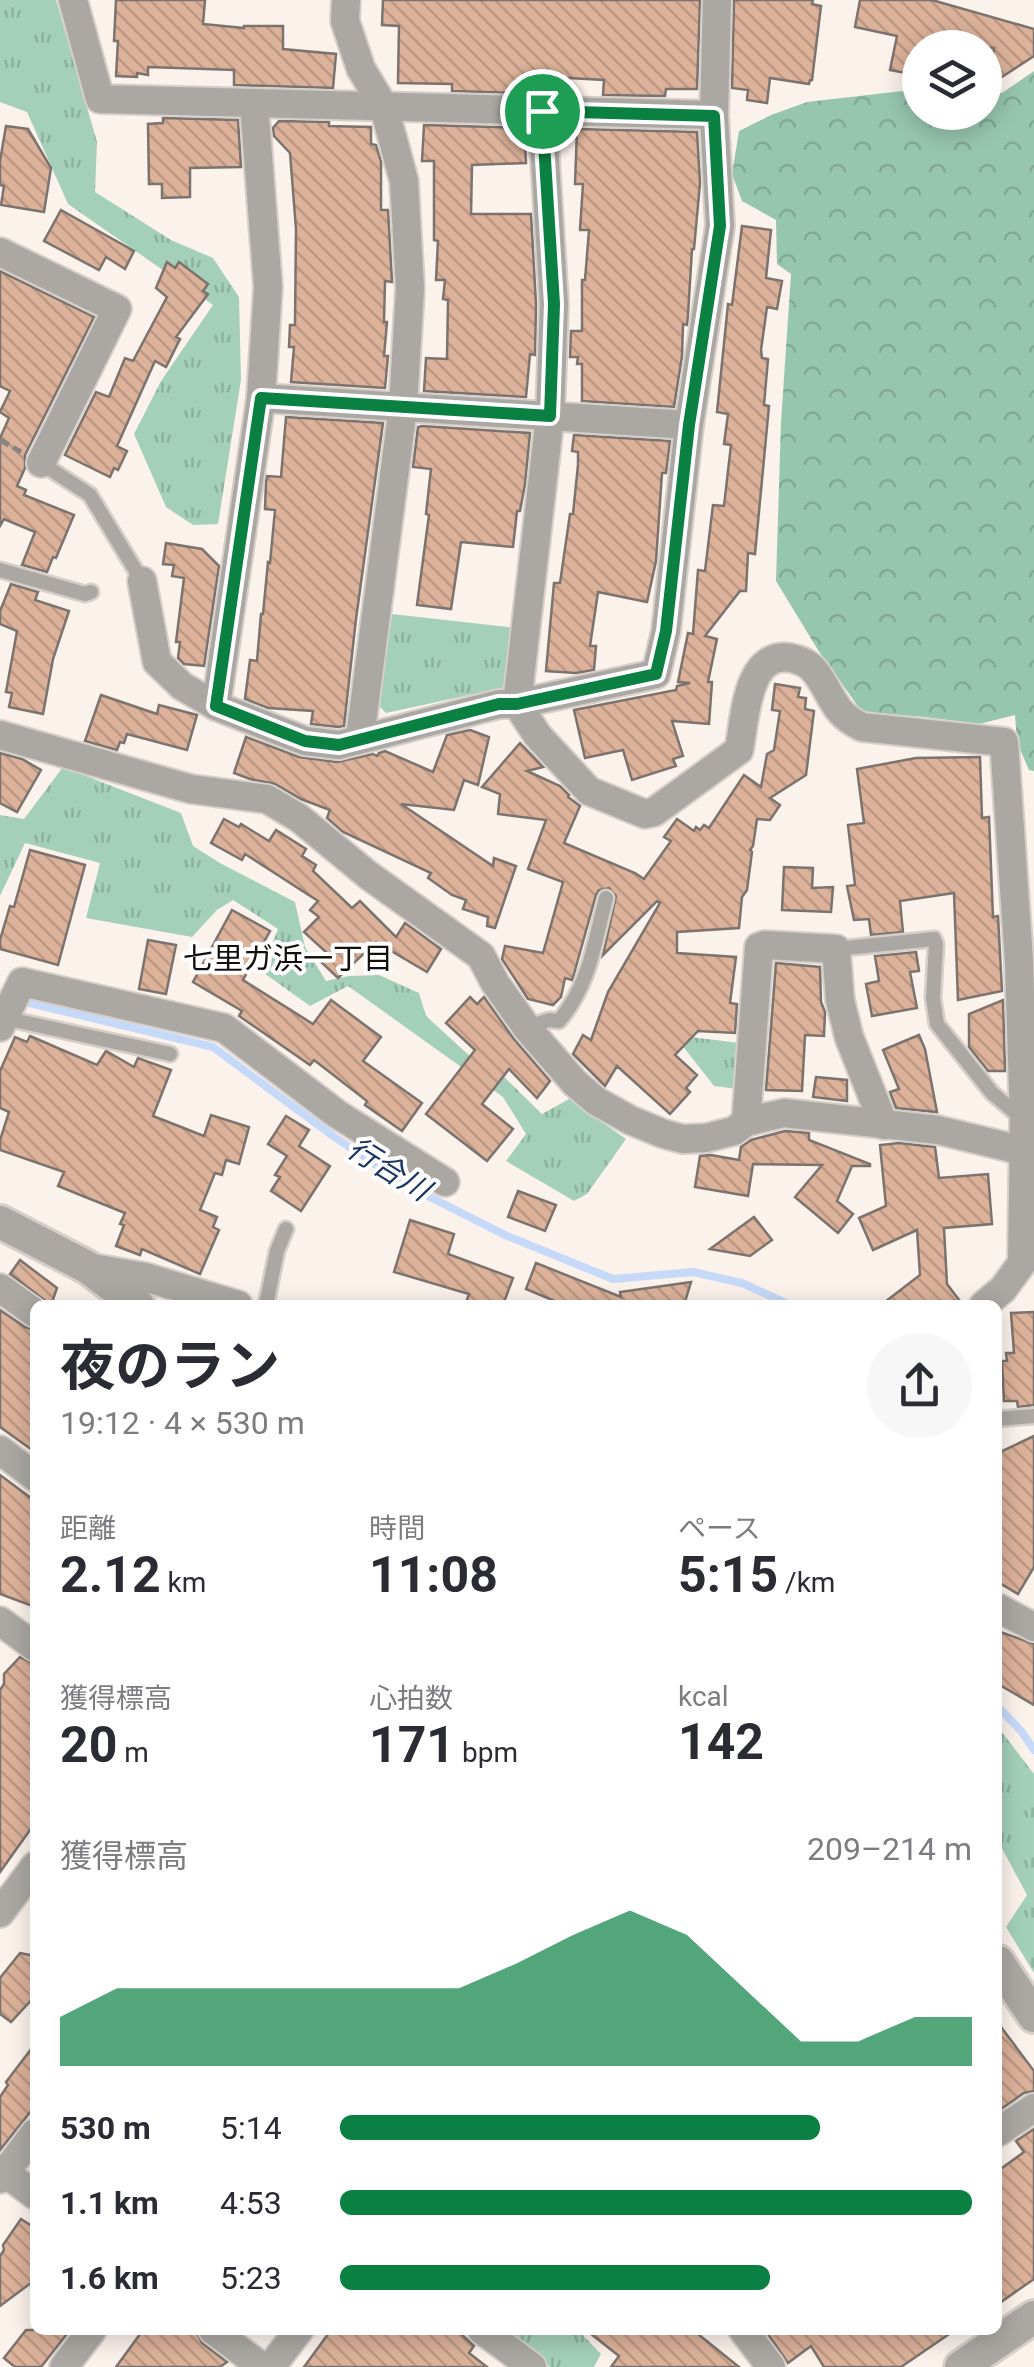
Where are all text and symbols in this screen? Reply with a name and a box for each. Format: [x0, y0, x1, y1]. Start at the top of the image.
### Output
map controls [902, 30, 1002, 130]
button: layers [902, 30, 1002, 130]
pin [500, 69, 585, 154]
icon: arrive [515, 84, 570, 139]
district label: 七里ガ浜一丁目 [183, 941, 393, 976]
water label: 行合川 [342, 1130, 439, 1209]
button: share [867, 1333, 972, 1438]
text: 夜のラン [60, 1334, 280, 1398]
text: 19:12 · 4 × 530 m [60, 1404, 305, 1442]
text: 距離 [60, 1512, 116, 1545]
text: 時間 [369, 1512, 425, 1545]
text: ペース [678, 1512, 761, 1545]
text: 2.12 [60, 1546, 161, 1604]
text: 11:08 [369, 1546, 498, 1604]
text: 5:15 [678, 1546, 778, 1604]
text: km [161, 1566, 206, 1599]
text: /km [778, 1566, 835, 1599]
text: kcal [678, 1680, 729, 1713]
text: 獲得標高 [60, 1682, 172, 1715]
text: 心拍数 [369, 1682, 453, 1715]
text: 142 [678, 1713, 764, 1771]
text: 20 [60, 1716, 117, 1774]
text: 171 [369, 1716, 455, 1774]
text: m [117, 1736, 149, 1769]
text: bpm [455, 1736, 518, 1769]
text: 209–214 m [807, 1830, 972, 1868]
text: 獲得標高 [60, 1837, 188, 1875]
text: 530 m [60, 2109, 151, 2147]
text: 5:14 [220, 2109, 282, 2147]
text: 1.1 km [60, 2184, 159, 2222]
text: 4:53 [220, 2184, 282, 2222]
text: 1.6 km [60, 2259, 159, 2297]
text: 5:23 [220, 2259, 282, 2297]

